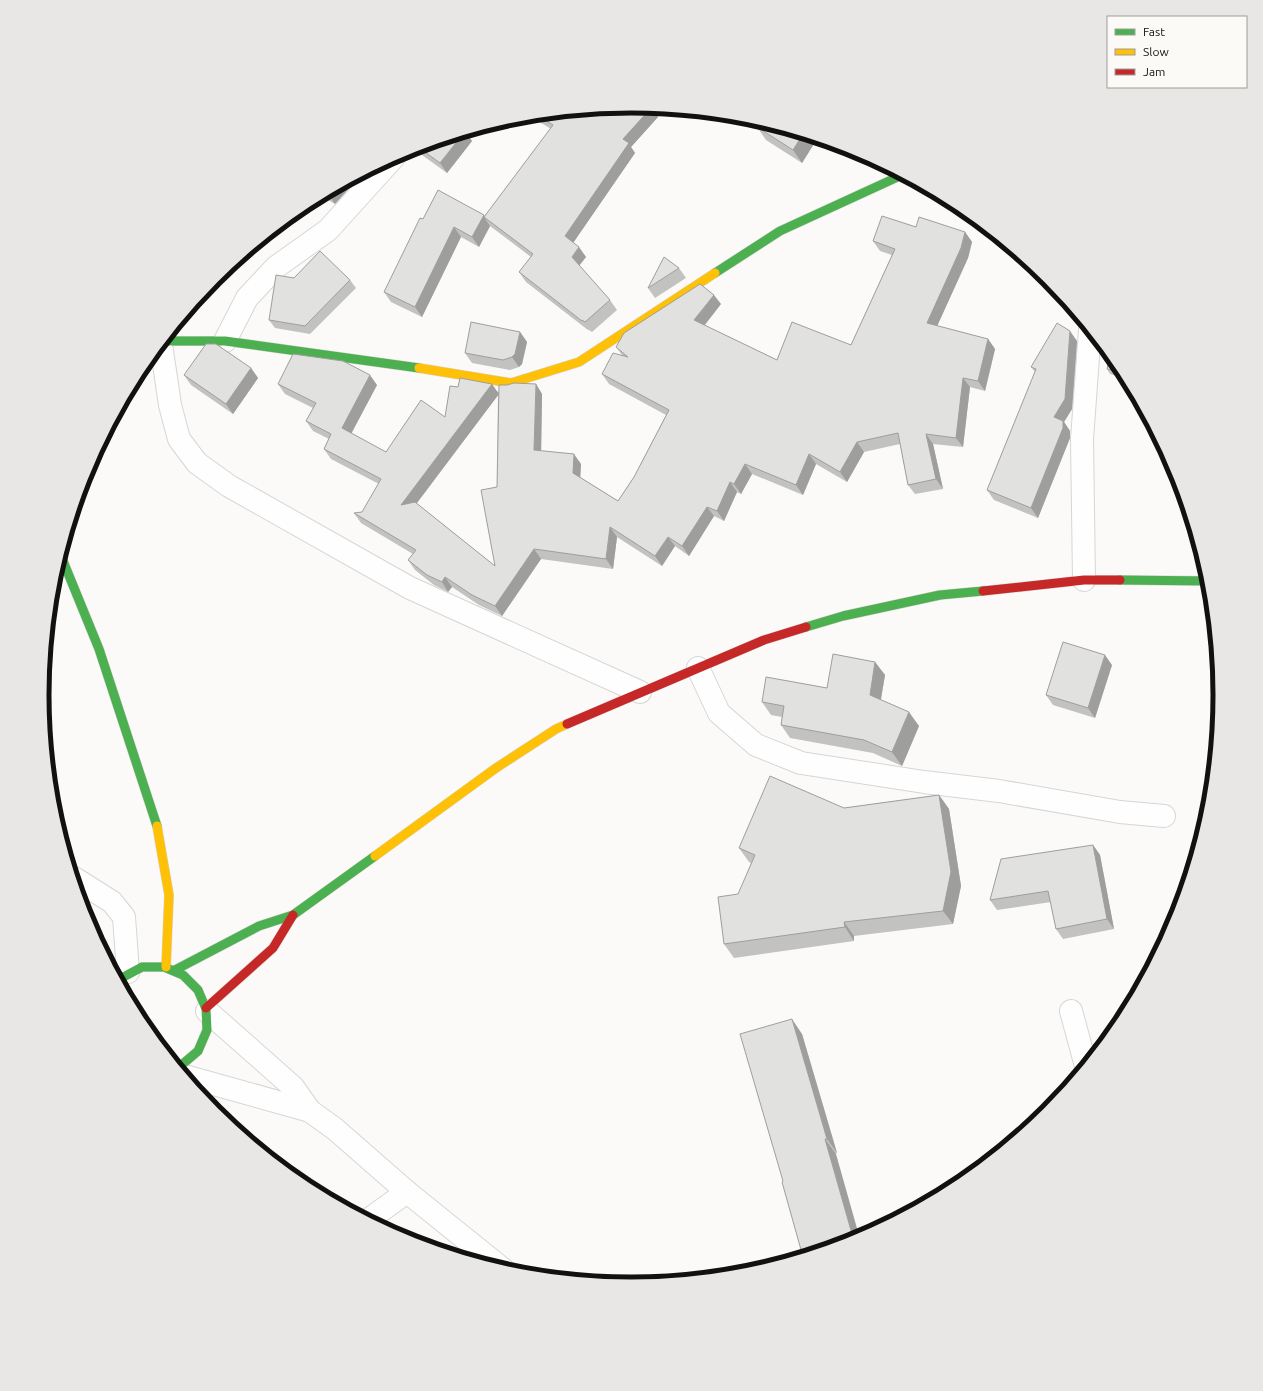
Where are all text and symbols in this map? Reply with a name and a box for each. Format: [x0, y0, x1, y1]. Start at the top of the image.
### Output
legend [1107, 16, 1247, 88]
text: Fast [1143, 25, 1165, 38]
text: Slow [1143, 45, 1169, 58]
text: Jam [1143, 65, 1165, 78]

